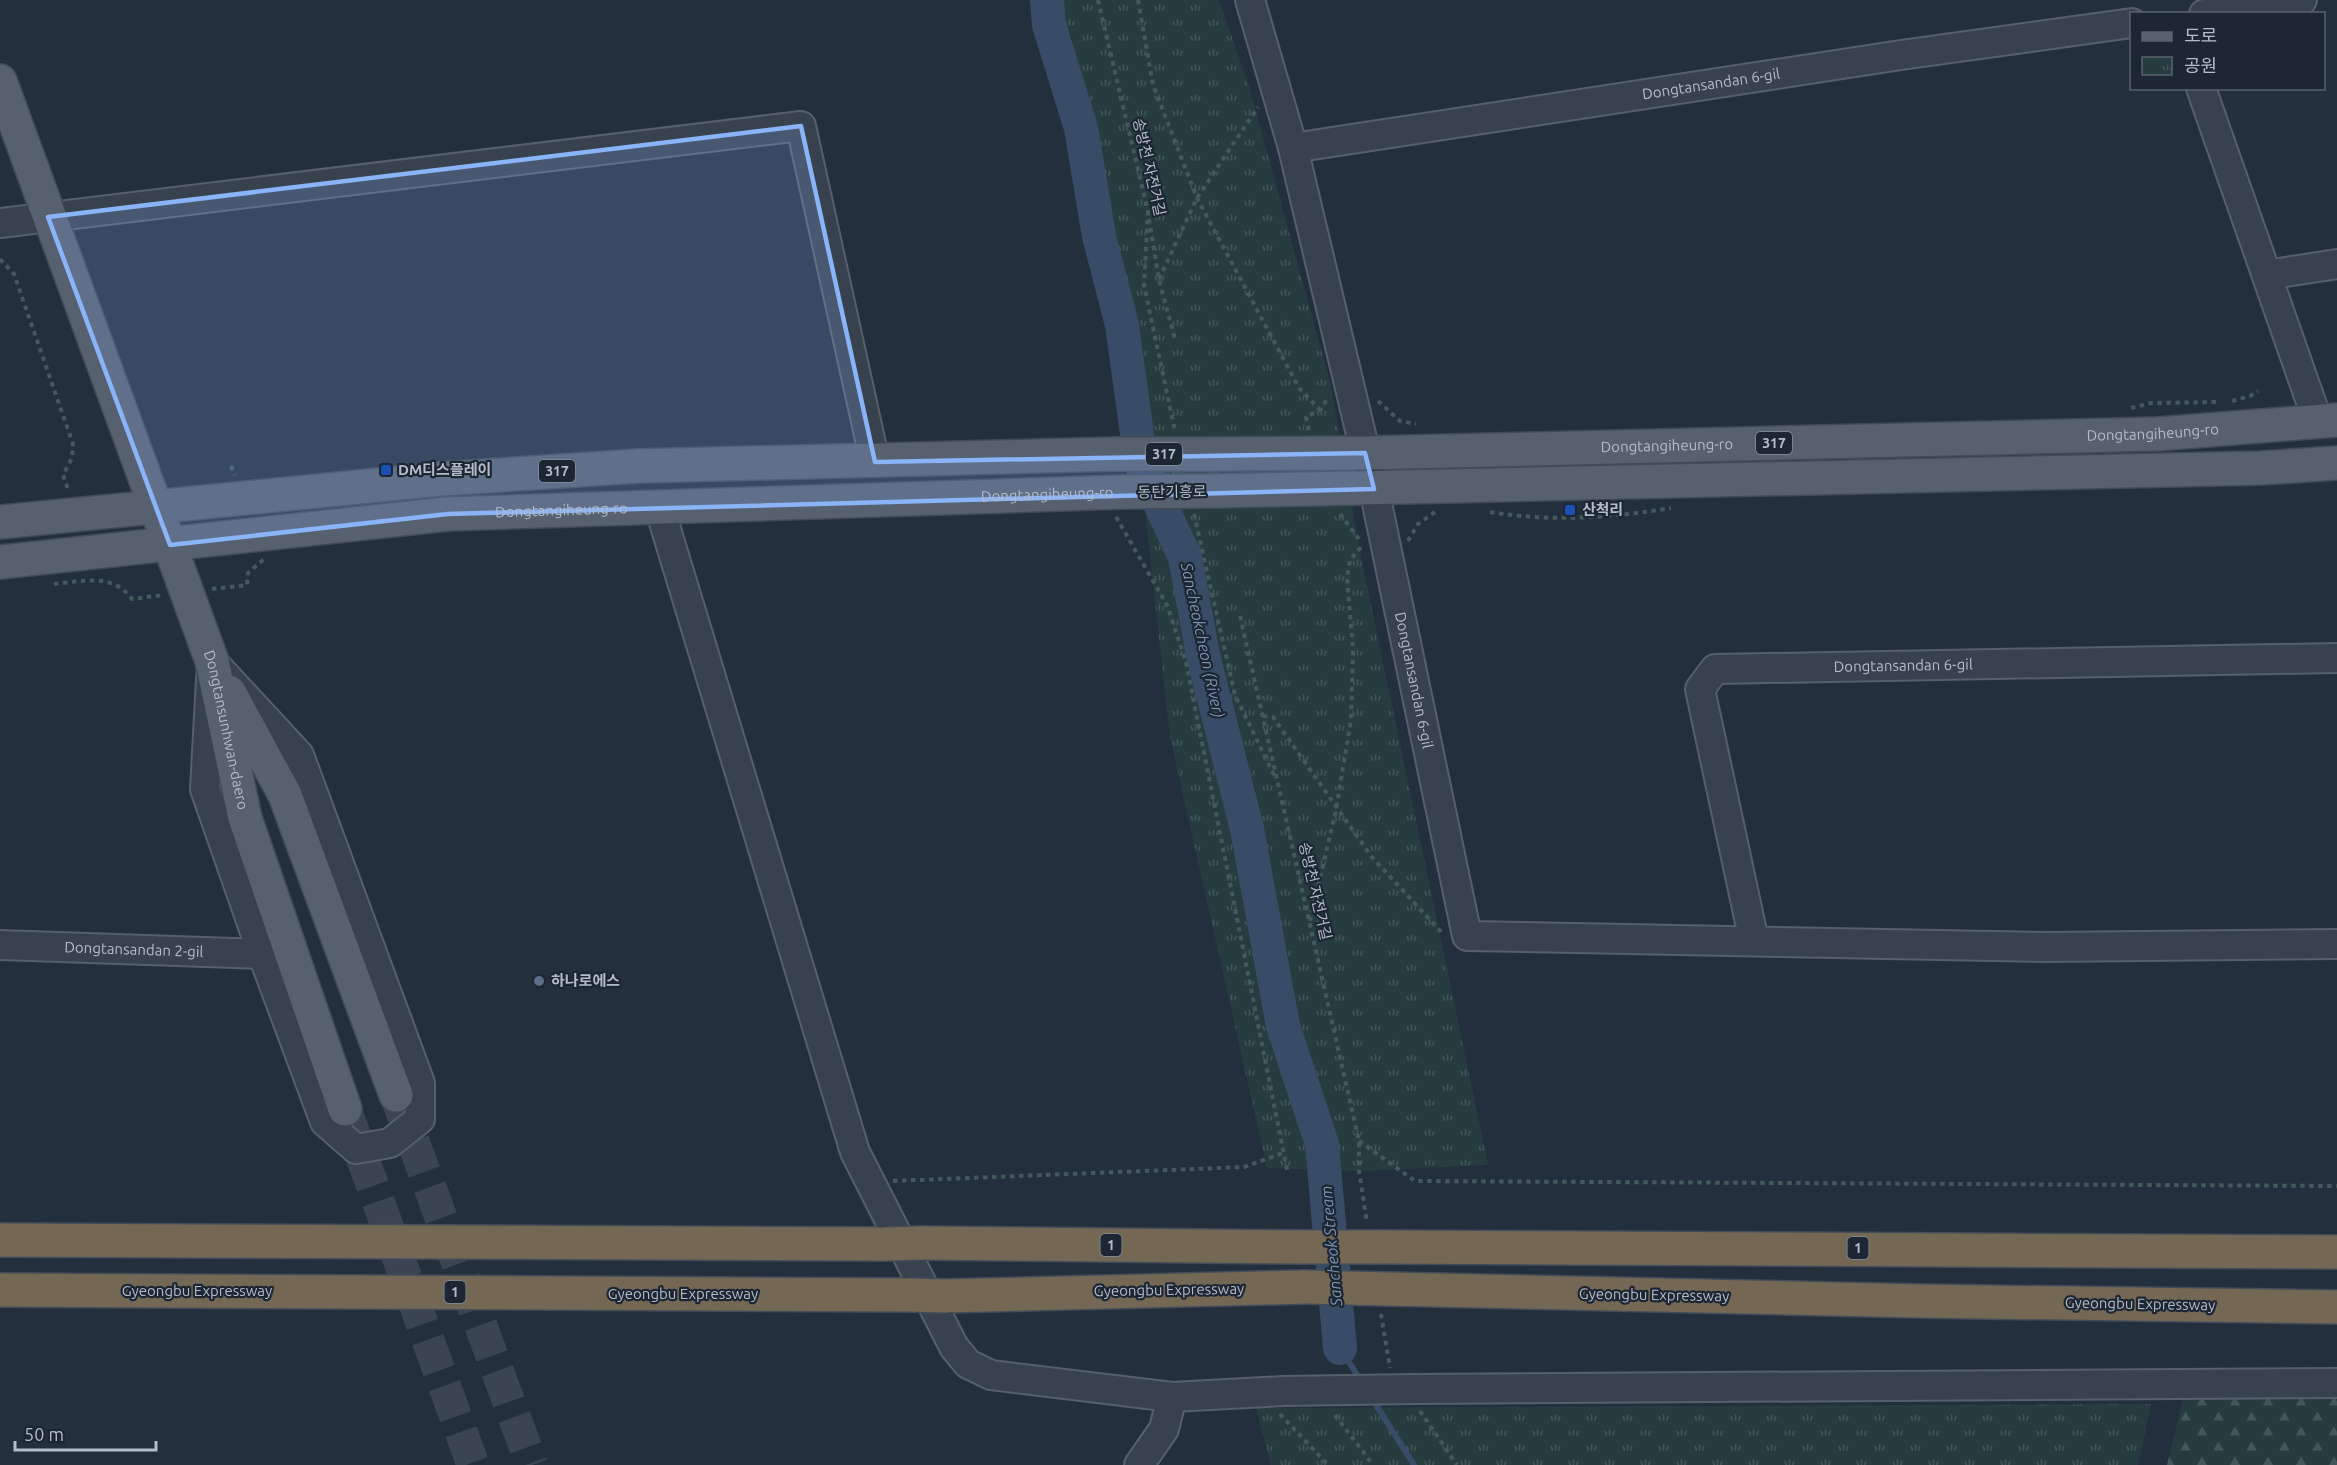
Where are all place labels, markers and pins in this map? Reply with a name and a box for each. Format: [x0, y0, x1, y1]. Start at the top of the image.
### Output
place label: DM디스플레이 [398, 461, 491, 478]
marker: DM디스플레이 [379, 463, 393, 477]
place label: 산척리 [1582, 501, 1623, 518]
marker: 산척리 [1563, 503, 1577, 517]
place label: 하나로에스 [551, 972, 620, 989]
marker: 하나로에스 [532, 974, 546, 988]

